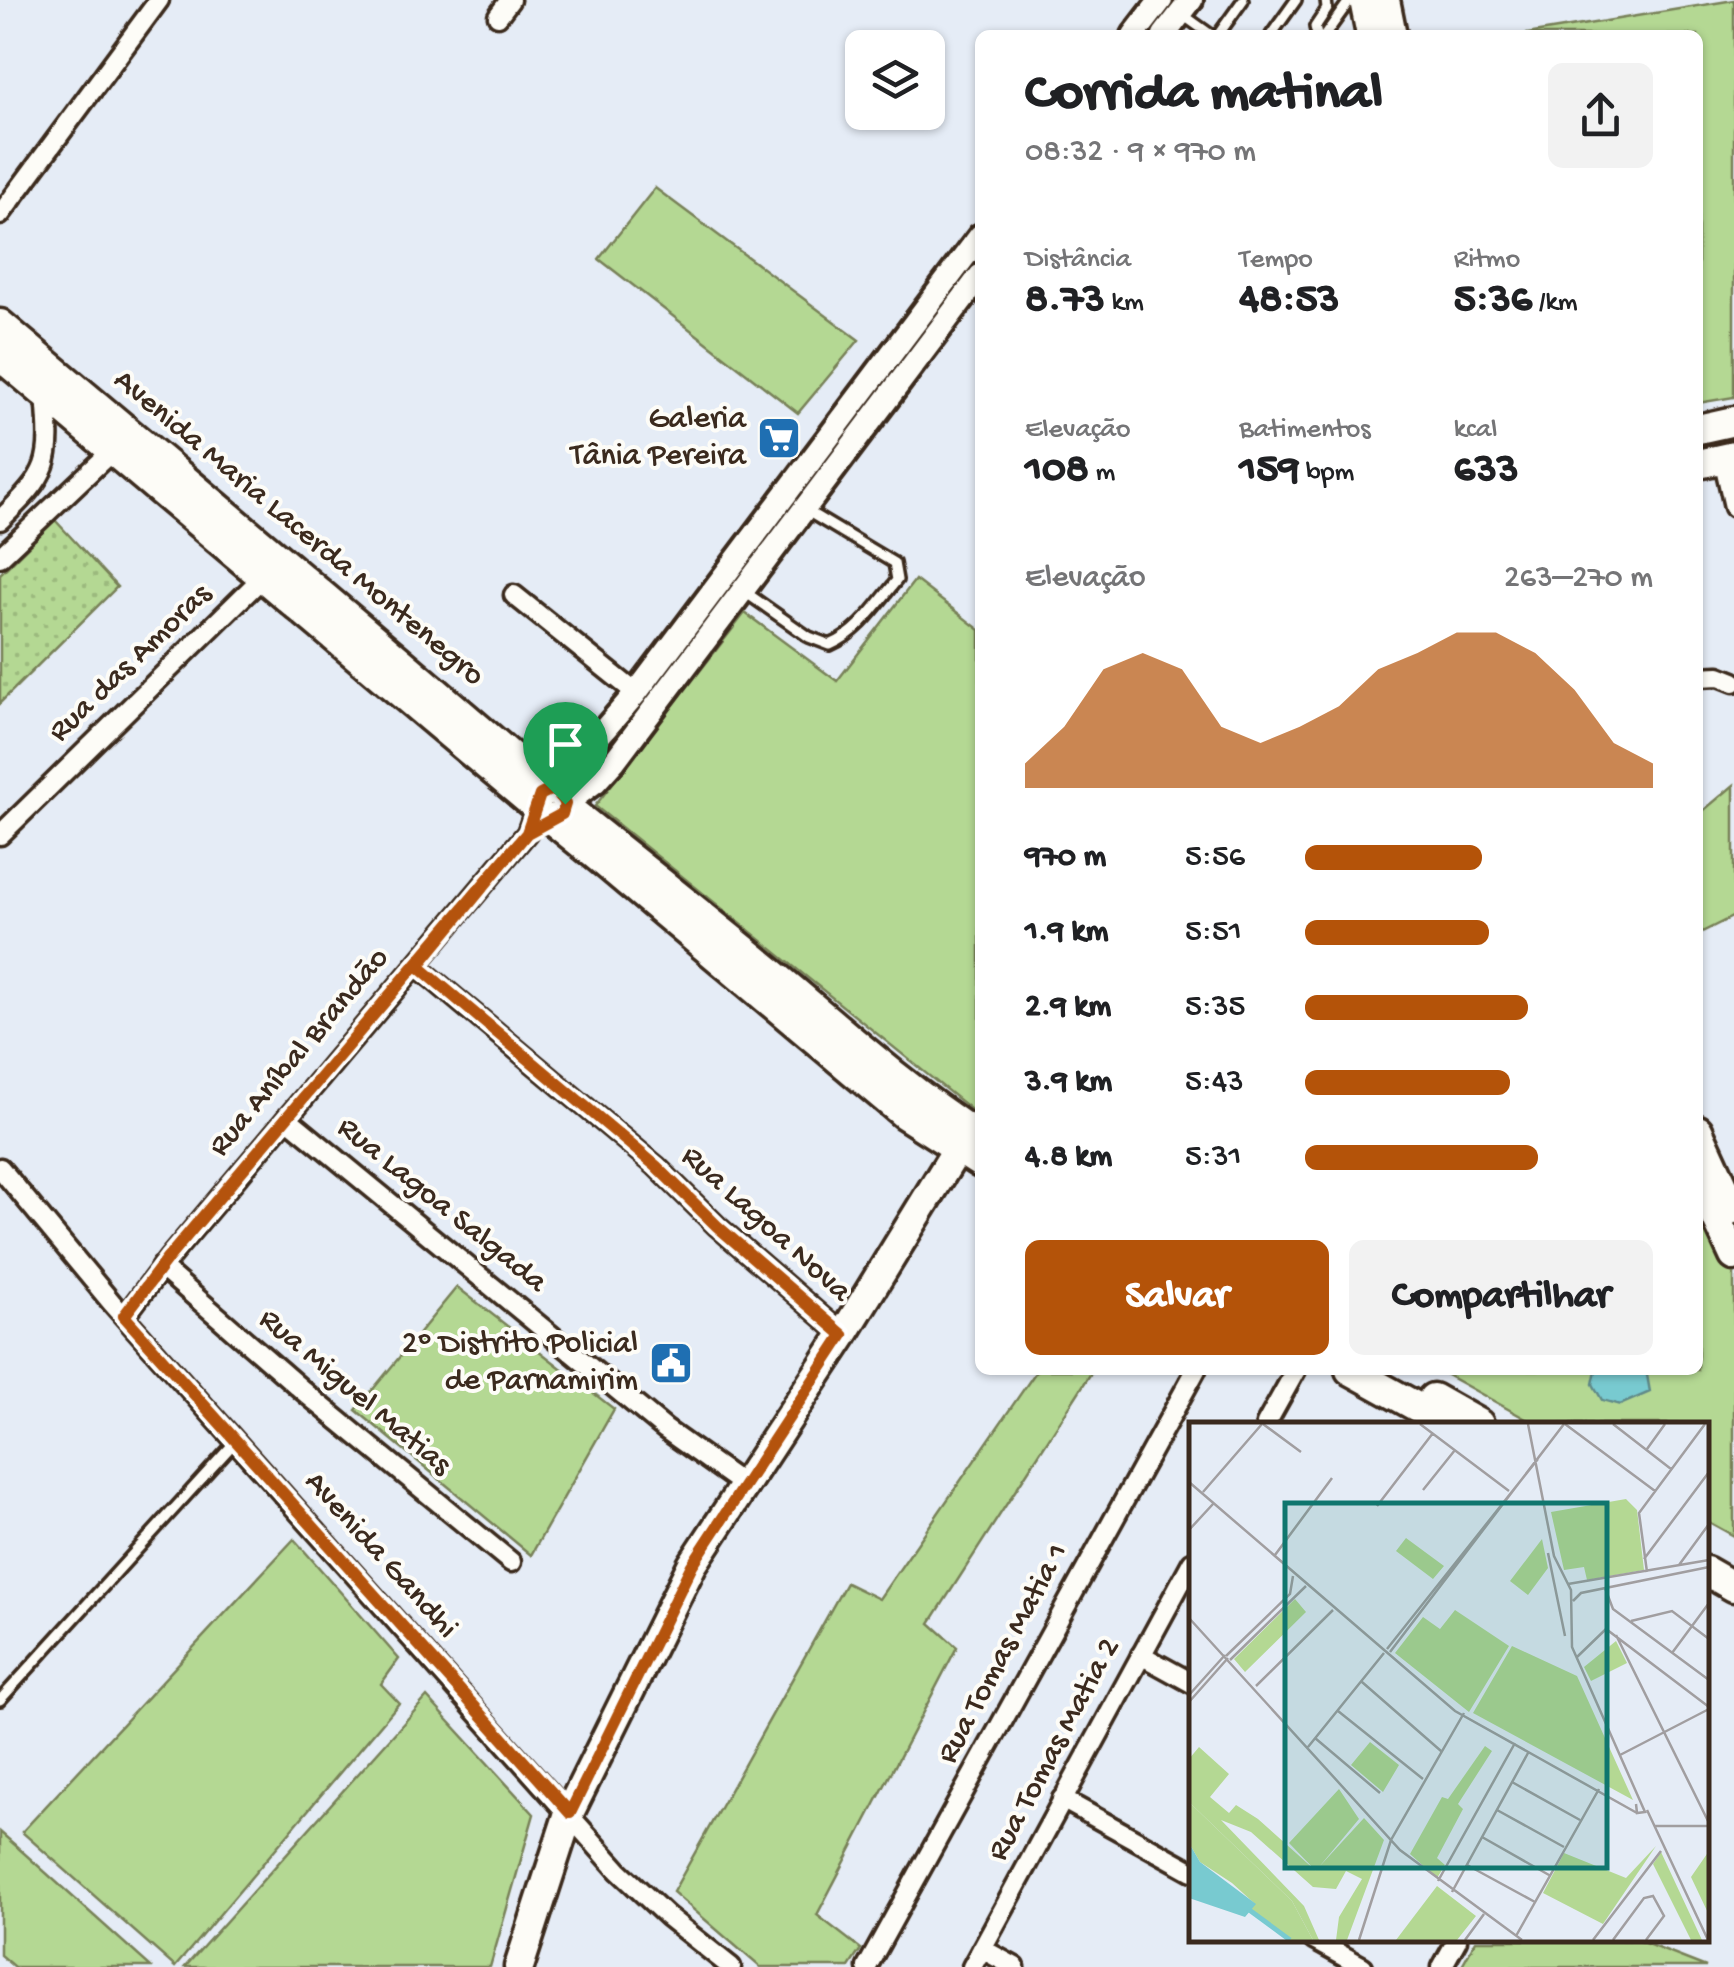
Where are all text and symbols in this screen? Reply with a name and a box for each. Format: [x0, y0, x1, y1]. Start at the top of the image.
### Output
map controls [845, 30, 945, 130]
button: layers [845, 30, 945, 130]
button: share [1548, 63, 1653, 168]
text: Corrida matinal [1025, 64, 1383, 128]
text: 08:32 · 9 × 970 m [1025, 134, 1256, 172]
text: Distância [1025, 244, 1131, 277]
text: Tempo [1239, 244, 1313, 277]
text: Ritmo [1454, 244, 1520, 277]
text: 8.73 [1025, 277, 1105, 326]
text: 48:53 [1239, 277, 1339, 326]
text: 5:36 [1454, 277, 1532, 326]
text: km [1105, 287, 1144, 320]
text: /km [1532, 287, 1578, 320]
street label: Avenida Maria Lacerda Montenegro [105, 362, 491, 696]
place label: Galeria Tânia Pereira [568, 401, 747, 476]
text: Elevação [1025, 414, 1131, 447]
text: Batimentos [1239, 414, 1371, 447]
text: kcal [1454, 414, 1497, 447]
supermarket icon: Galeria Tânia Pereira [756, 415, 802, 461]
text: 108 [1025, 447, 1089, 496]
text: 159 [1239, 447, 1299, 496]
text: 633 [1454, 447, 1519, 496]
text: m [1089, 457, 1115, 490]
text: bpm [1299, 457, 1355, 490]
text: Elevação [1025, 560, 1146, 598]
text: 263–270 m [1504, 560, 1653, 598]
street label: Rua das Amoras [42, 576, 221, 751]
pin [523, 702, 608, 805]
icon: arrive [538, 717, 593, 772]
text: 970 m [1025, 839, 1106, 877]
text: 5:56 [1185, 839, 1245, 877]
text: 1.9 km [1025, 914, 1109, 952]
text: 5:51 [1185, 914, 1242, 952]
street label: Rua Aníbal Brandão [201, 941, 399, 1165]
text: 2.9 km [1025, 989, 1111, 1027]
text: 5:35 [1185, 989, 1245, 1027]
text: 3.9 km [1025, 1064, 1112, 1102]
text: 5:43 [1185, 1064, 1244, 1102]
street label: Rua Lagoa Salgada [328, 1110, 555, 1303]
street label: Rua Lagoa Nova [672, 1139, 859, 1312]
text: 4.8 km [1025, 1139, 1112, 1177]
text: 5:31 [1185, 1139, 1241, 1177]
button: Salvar [1025, 1240, 1329, 1355]
button: Compartilhar [1349, 1240, 1653, 1355]
street label: Rua Miguel Matias [250, 1301, 459, 1486]
place label: 2º Distrito Policial de Parnamirim [402, 1326, 638, 1401]
public building icon: 2º Distrito Policial de Parnamirim [648, 1340, 694, 1386]
inset map [1189, 1422, 1709, 1942]
street label: Avenida Gandhi [295, 1465, 465, 1647]
street label: Rua Tomas Matia 1 [930, 1537, 1078, 1771]
street label: Rua Tomas Matia 2 [980, 1632, 1130, 1868]

